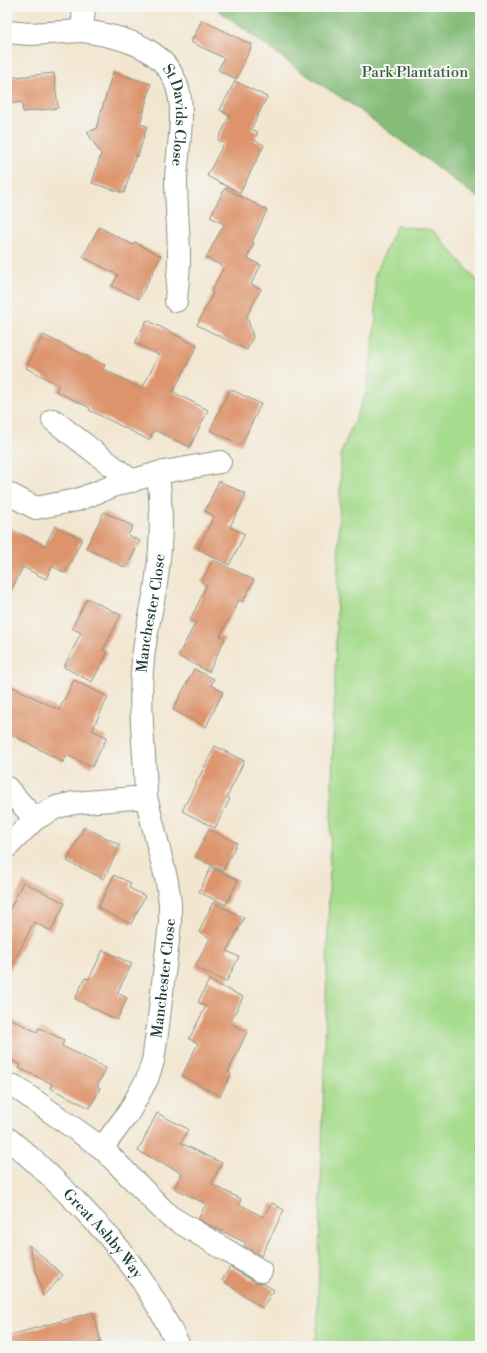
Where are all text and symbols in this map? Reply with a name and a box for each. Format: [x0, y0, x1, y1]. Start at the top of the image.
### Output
street label: St Davids Close [158, 60, 190, 167]
park label: Park Plantation [362, 63, 468, 82]
street label: Manchester Close [133, 553, 170, 673]
street label: Manchester Close [147, 918, 180, 1039]
street label: Great Ashby Way [59, 1185, 147, 1283]

